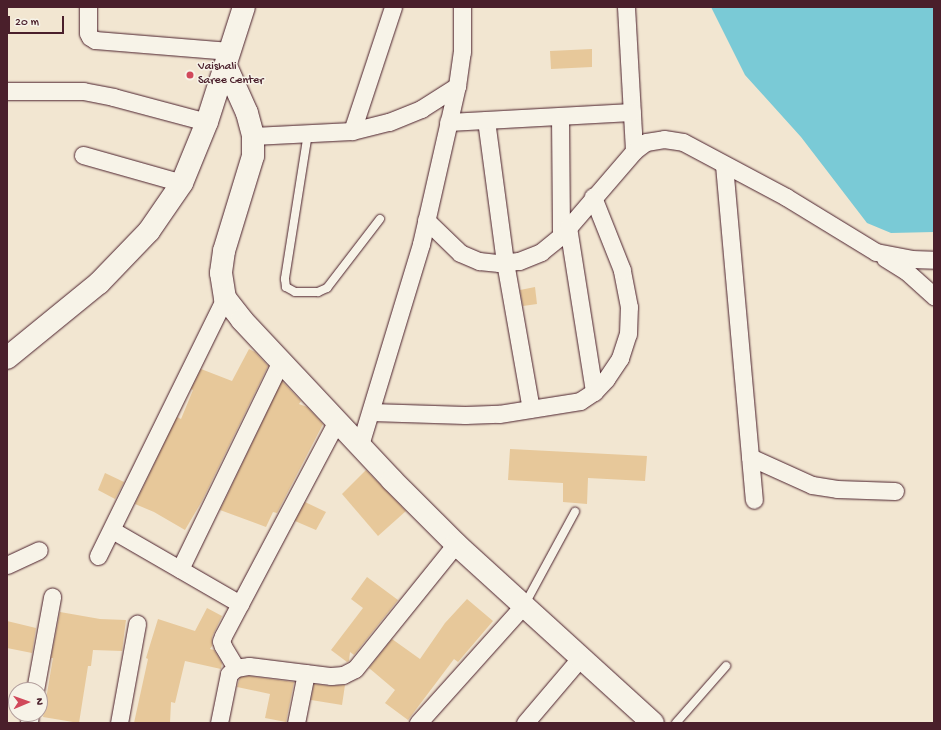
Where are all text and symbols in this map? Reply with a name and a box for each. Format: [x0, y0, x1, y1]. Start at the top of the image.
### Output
scale bar [10, 8, 66, 34]
text: 20 m [15, 16, 39, 30]
place label: Vaishali Saree Center [198, 61, 263, 89]
marker: Vaishali Saree Center [185, 70, 195, 80]
north arrow [8, 682, 48, 722]
text: N [33, 698, 45, 705]

